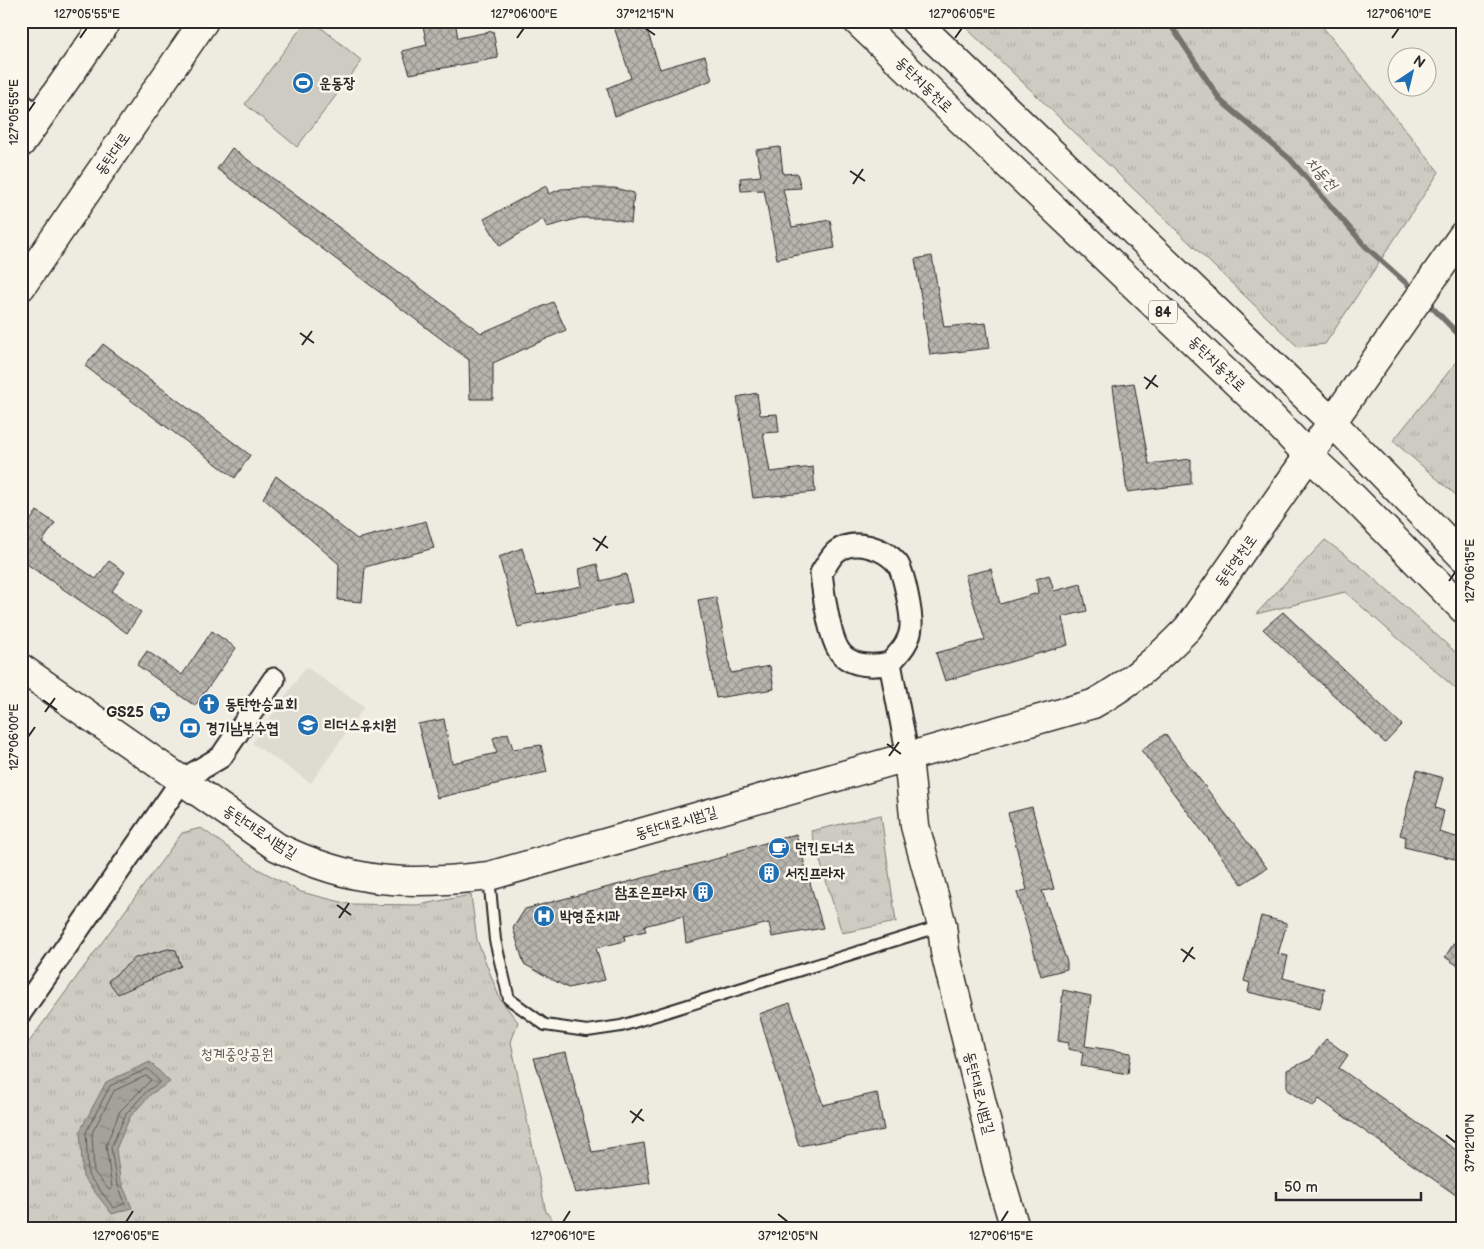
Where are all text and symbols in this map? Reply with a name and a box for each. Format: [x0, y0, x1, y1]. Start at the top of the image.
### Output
text: 127°05'55"E [54, 7, 120, 22]
text: 127°06'00"E [491, 7, 557, 22]
text: 37°12'15"N [616, 7, 674, 22]
text: 127°06'05"E [929, 7, 995, 22]
text: 127°06'10"E [1367, 7, 1431, 22]
north arrow [1386, 48, 1436, 98]
text: N [1410, 52, 1428, 72]
street label: 동탄치동천로 [891, 53, 957, 117]
sports icon: 운동장 [291, 71, 315, 95]
place label: 운동장 [319, 74, 355, 93]
text: 127°05'55"E [7, 79, 22, 145]
street label: 동탄대로 [91, 129, 135, 179]
water label: 치동천 [1301, 153, 1342, 196]
road number: 84 [1149, 300, 1177, 324]
street label: 동탄치동천로 [1184, 332, 1250, 396]
street label: 동탄영천로 [1211, 531, 1261, 591]
text: 127°06'15"E [1463, 539, 1478, 603]
church icon: 동탄한승교회 [197, 692, 221, 716]
place label: 동탄한승교회 [225, 695, 297, 714]
supermarket icon: GS25 [148, 700, 172, 724]
place label: GS25 [106, 703, 144, 722]
text: 127°06'00"E [7, 704, 22, 770]
school or university icon: 리더스유치원 [296, 713, 320, 737]
bank icon: 경기남부수협 [178, 716, 202, 740]
place label: 리더스유치원 [324, 716, 396, 735]
place label: 경기남부수협 [206, 719, 278, 738]
street label: 동탄대로시범길 [219, 801, 301, 863]
street label: 동탄대로시범길 [633, 802, 719, 844]
cafe icon: 던킨도너츠 [767, 836, 791, 860]
place label: 던킨도너츠 [795, 839, 855, 858]
building icon: 서진프라자 [757, 861, 781, 885]
place label: 서진프라자 [785, 864, 845, 883]
building icon: 참조은프라자 [691, 880, 715, 904]
place label: 참조은프라자 [615, 883, 687, 902]
hospital icon: 박영준치과 [532, 904, 556, 928]
place label: 박영준치과 [560, 907, 620, 926]
park label: 청계중앙공원 [201, 1045, 273, 1064]
street label: 동탄대로시범길 [960, 1050, 998, 1136]
text: 37°12'10"N [1463, 1114, 1478, 1172]
scale bar [1276, 1169, 1422, 1201]
text: 50 m [1284, 1178, 1318, 1197]
text: 127°06'05"E [93, 1229, 159, 1244]
text: 127°06'10"E [531, 1229, 595, 1244]
text: 37°12'05"N [758, 1229, 818, 1244]
text: 127°06'15"E [969, 1229, 1033, 1244]

